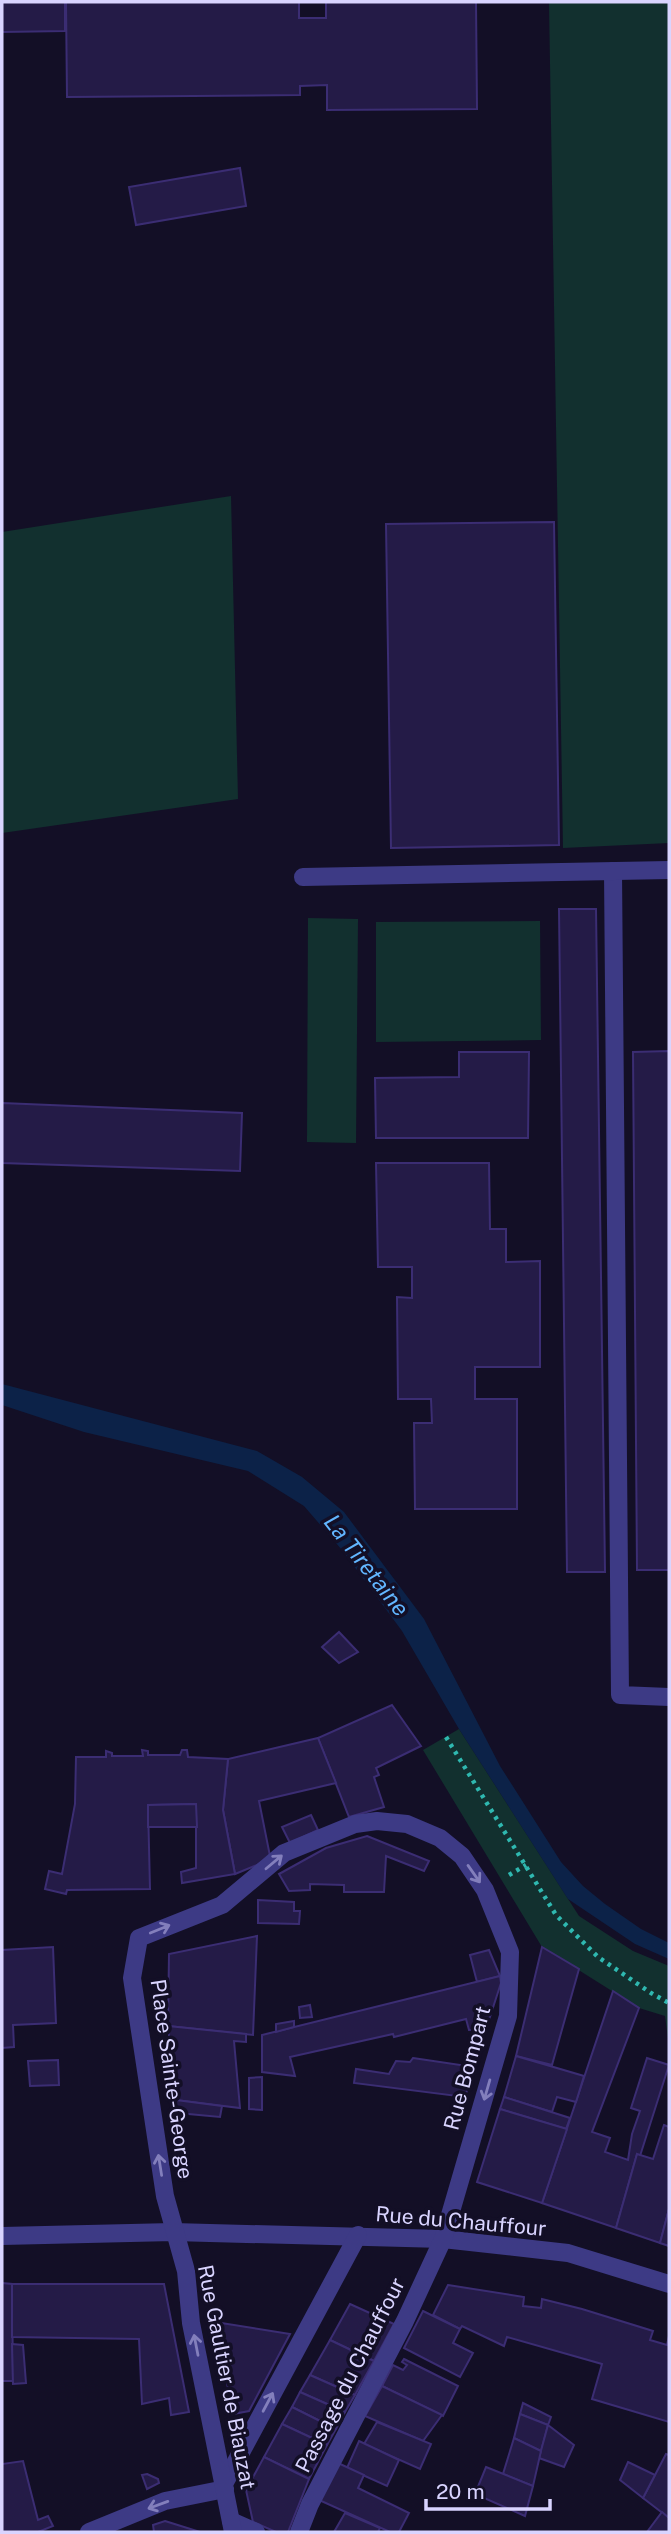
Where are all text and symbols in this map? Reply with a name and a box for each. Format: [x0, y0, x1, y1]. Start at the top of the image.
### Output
water label: La Tiretaine [319, 1509, 415, 1621]
one-way arrow [265, 1854, 283, 1869]
one-way arrow [467, 1864, 481, 1883]
one-way arrow [149, 1922, 171, 1935]
street label: Place Sainte-George [146, 1977, 198, 2181]
street label: Rue Bompart [438, 2003, 496, 2133]
one-way arrow [479, 2078, 492, 2100]
one-way arrow [154, 2154, 167, 2176]
street label: Rue du Chauffour [375, 2201, 547, 2241]
street label: Rue Gaultier de Biauzat [193, 2263, 261, 2491]
street label: Passage du Chauffour [290, 2273, 410, 2477]
one-way arrow [188, 2334, 202, 2357]
one-way arrow [261, 2393, 275, 2413]
scale bar [426, 2468, 550, 2512]
text: 20 m [436, 2479, 485, 2504]
one-way arrow [148, 2500, 170, 2512]

